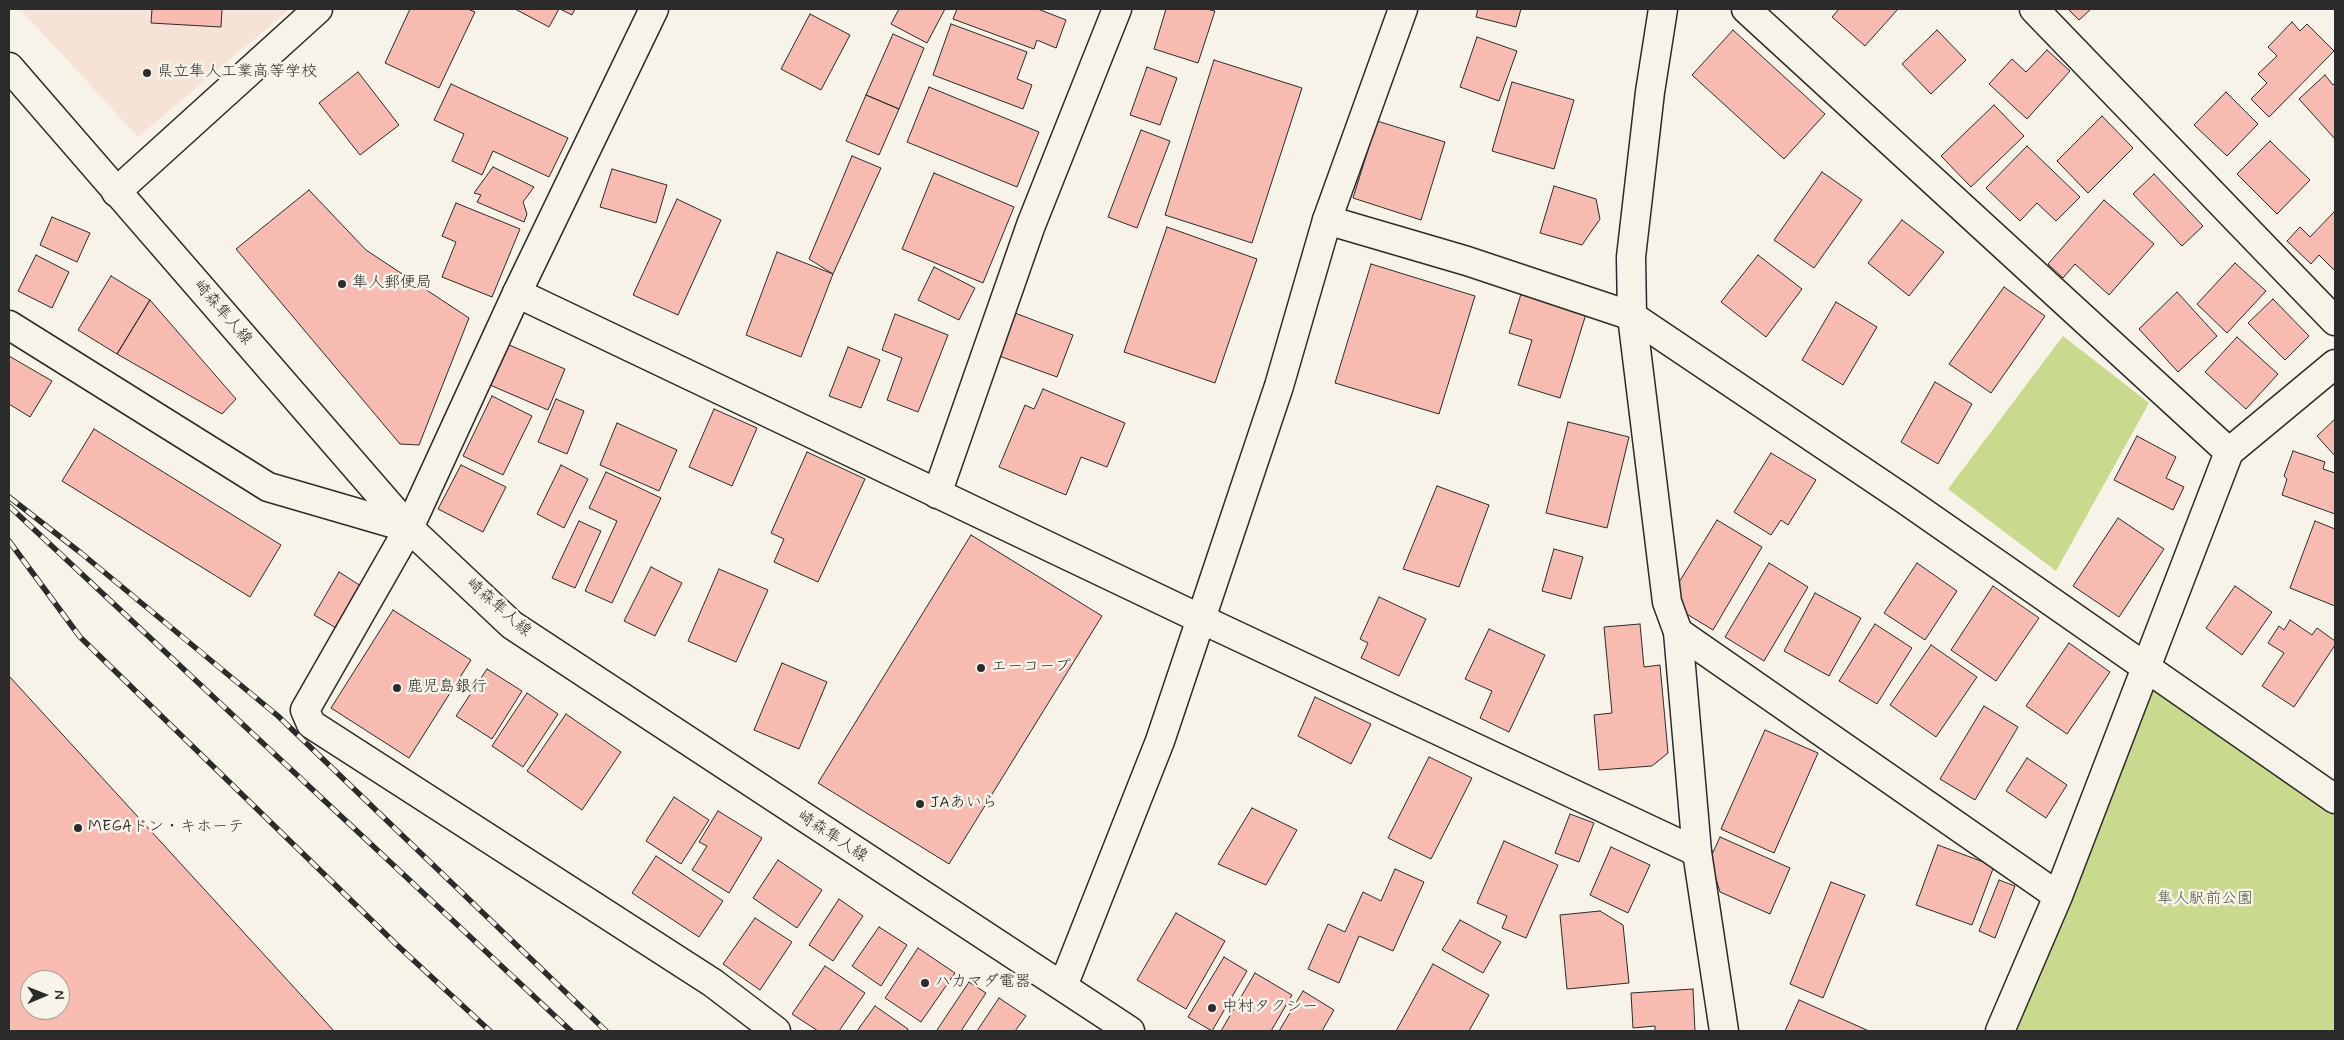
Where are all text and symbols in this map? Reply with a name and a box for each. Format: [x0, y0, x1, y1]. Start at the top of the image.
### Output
place label: 県立隼人工業高等学校 [157, 63, 317, 83]
marker: 県立隼人工業高等学校 [141, 67, 153, 79]
place label: 隼人郵便局 [352, 274, 432, 294]
street label: 崎森隼人線 [189, 277, 255, 349]
marker: 隼人郵便局 [336, 278, 348, 290]
street label: 崎森隼人線 [462, 575, 534, 641]
place label: エーコープ [991, 658, 1071, 678]
marker: エーコープ [975, 662, 987, 674]
place label: 鹿児島銀行 [407, 678, 487, 698]
marker: 鹿児島銀行 [391, 682, 403, 694]
place label: JAあいら [930, 794, 998, 814]
marker: JAあいら [914, 798, 926, 810]
street label: 崎森隼人線 [793, 807, 871, 867]
place label: MEGAドン・キホーテ [88, 818, 244, 838]
marker: MEGAドン・キホーテ [72, 822, 84, 834]
park label: 隼人駅前公園 [2157, 890, 2253, 910]
north arrow [20, 970, 70, 1020]
place label: ハカマダ電器 [935, 973, 1031, 993]
marker: ハカマダ電器 [919, 977, 931, 989]
text: N [50, 990, 68, 1000]
place label: 中村タクシー [1222, 998, 1318, 1018]
marker: 中村タクシー [1206, 1002, 1218, 1014]

